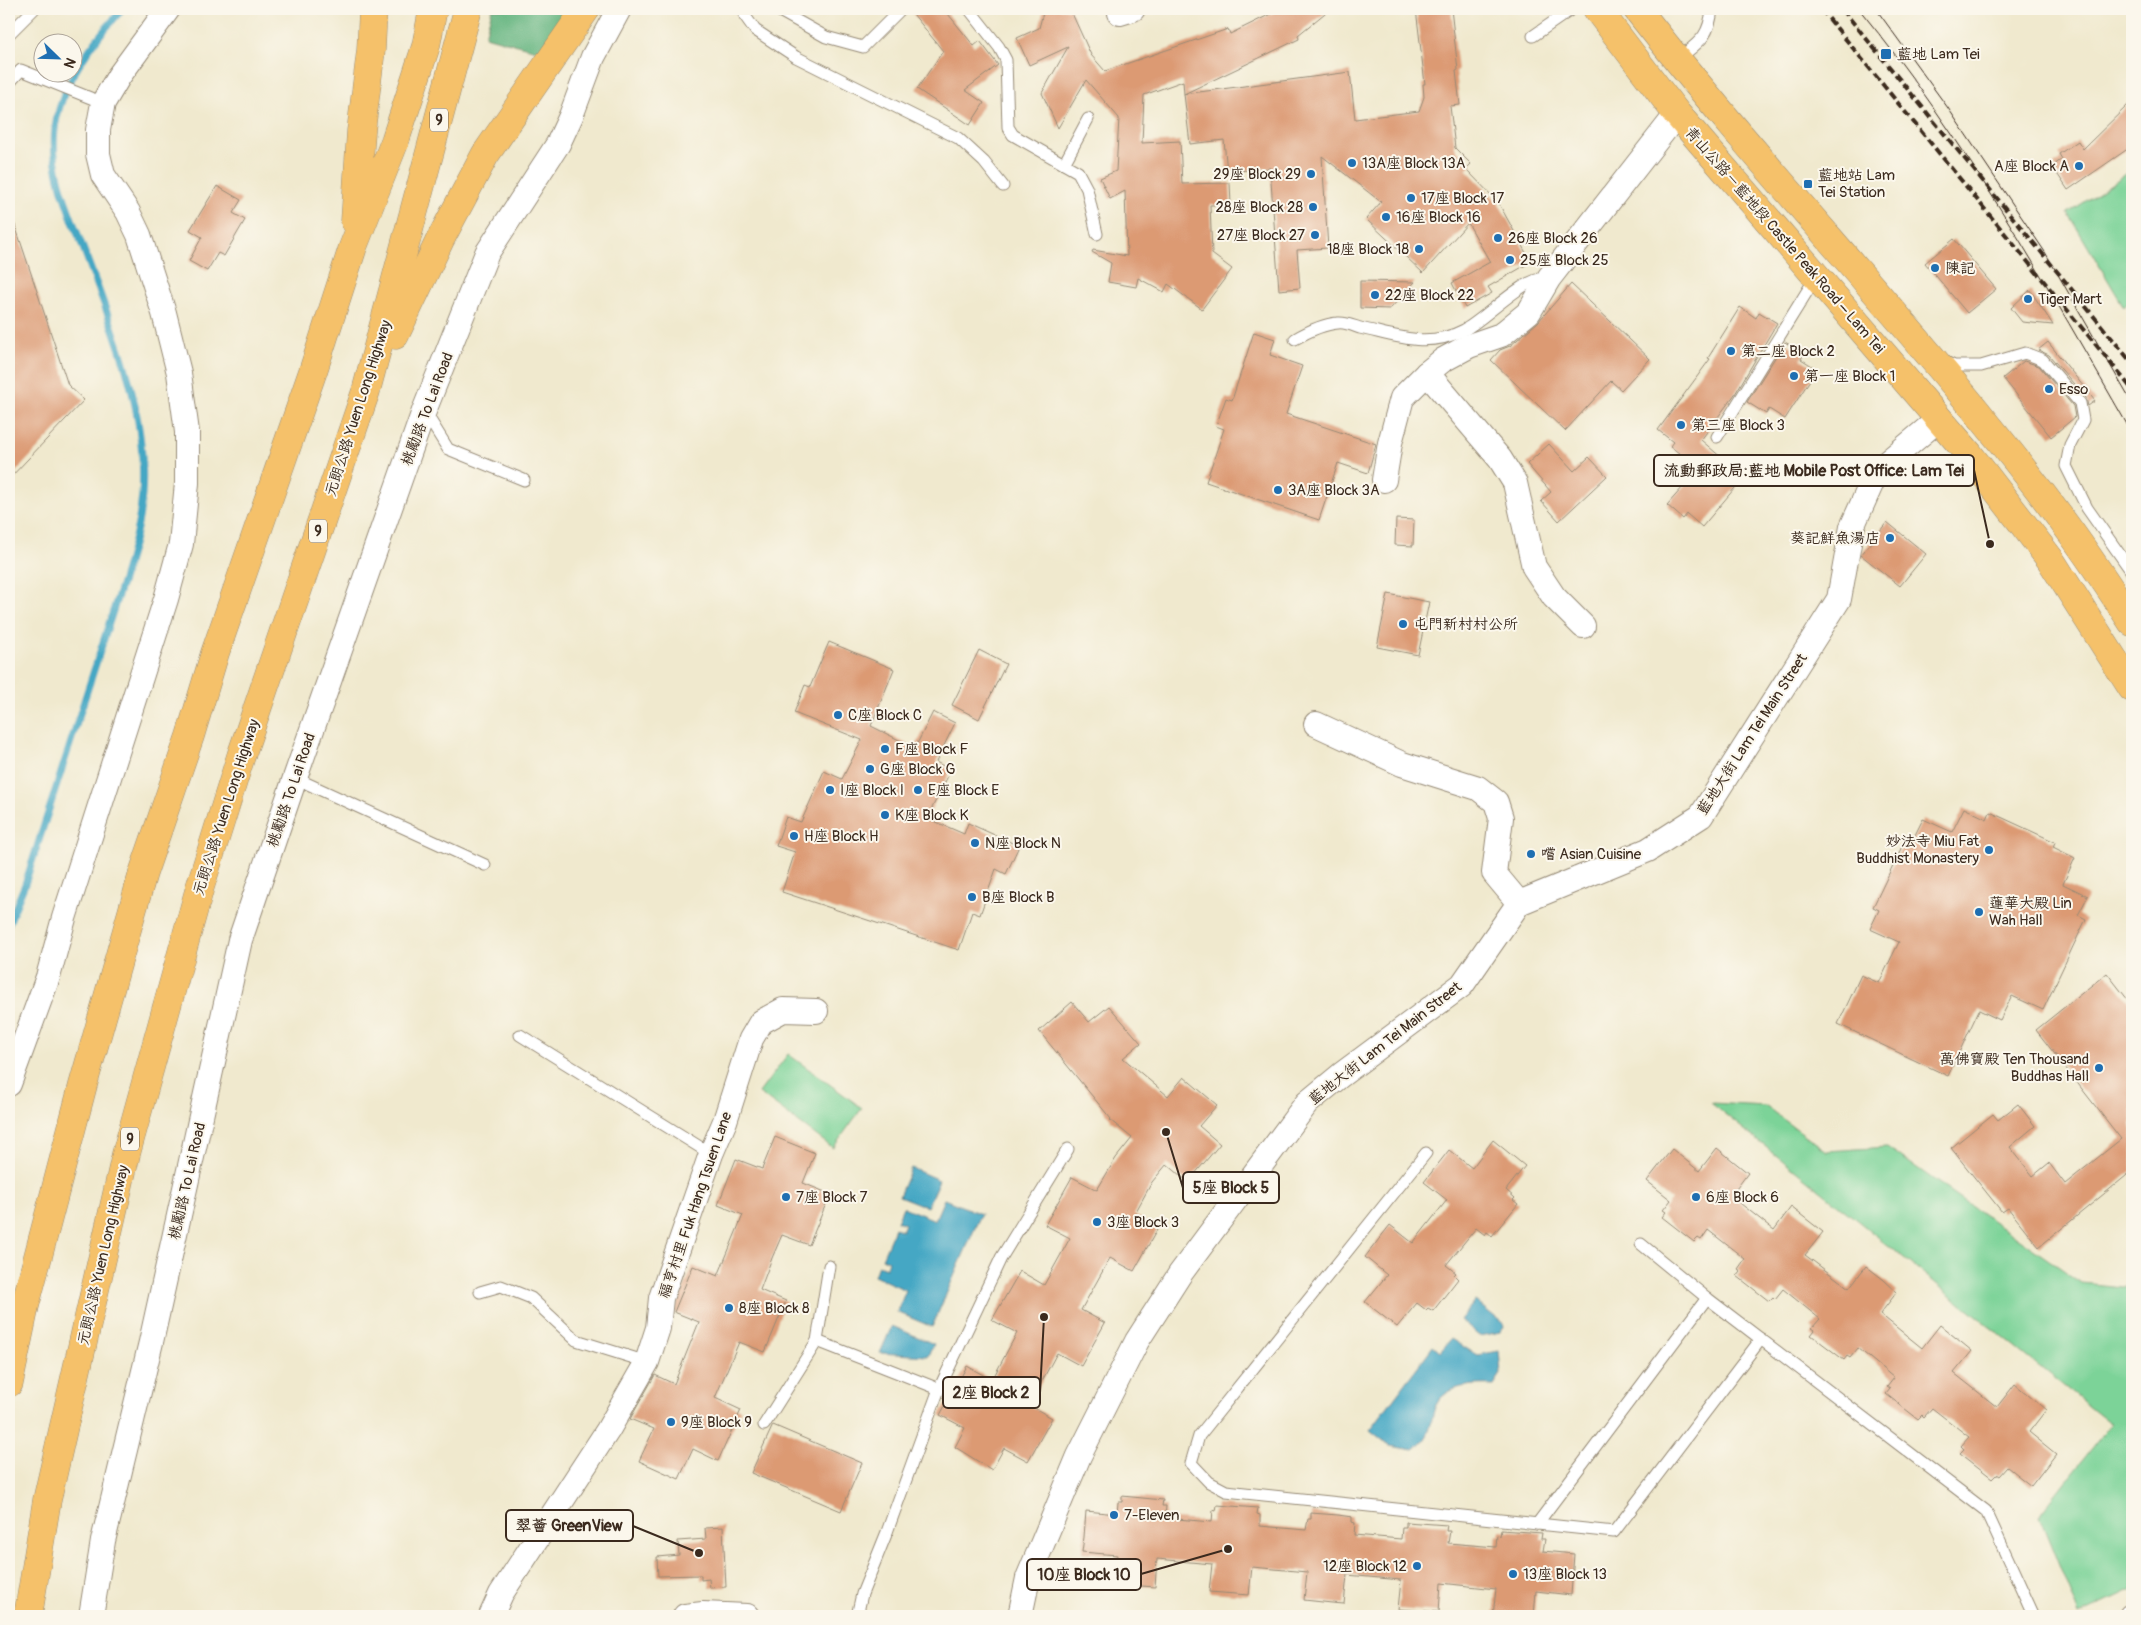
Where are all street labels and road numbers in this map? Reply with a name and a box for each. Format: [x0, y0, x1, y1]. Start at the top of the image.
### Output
road number: 9 [430, 108, 448, 132]
street label: 青山公路－藍地段 Castle Peak Road – Lam Tei [1681, 123, 1889, 358]
street label: 元朗公路 Yuen Long Highway [321, 317, 396, 499]
street label: 桃勵路 To Lai Road [397, 350, 458, 468]
road number: 9 [309, 520, 327, 542]
street label: 藍地大街 Lam Tei Main Street [1693, 649, 1812, 819]
street label: 元朗公路 Yuen Long Highway [189, 716, 264, 898]
street label: 桃勵路 To Lai Road [263, 731, 320, 850]
street label: 藍地大街 Lam Tei Main Street [1305, 977, 1466, 1109]
street label: 福亨村里 Fuk Hang Tsuen Lane [655, 1109, 737, 1301]
street label: 桃勵路 To Lai Road [165, 1121, 210, 1242]
road number: 9 [121, 1128, 139, 1150]
street label: 元朗公路 Yuen Long Highway [74, 1163, 134, 1347]

